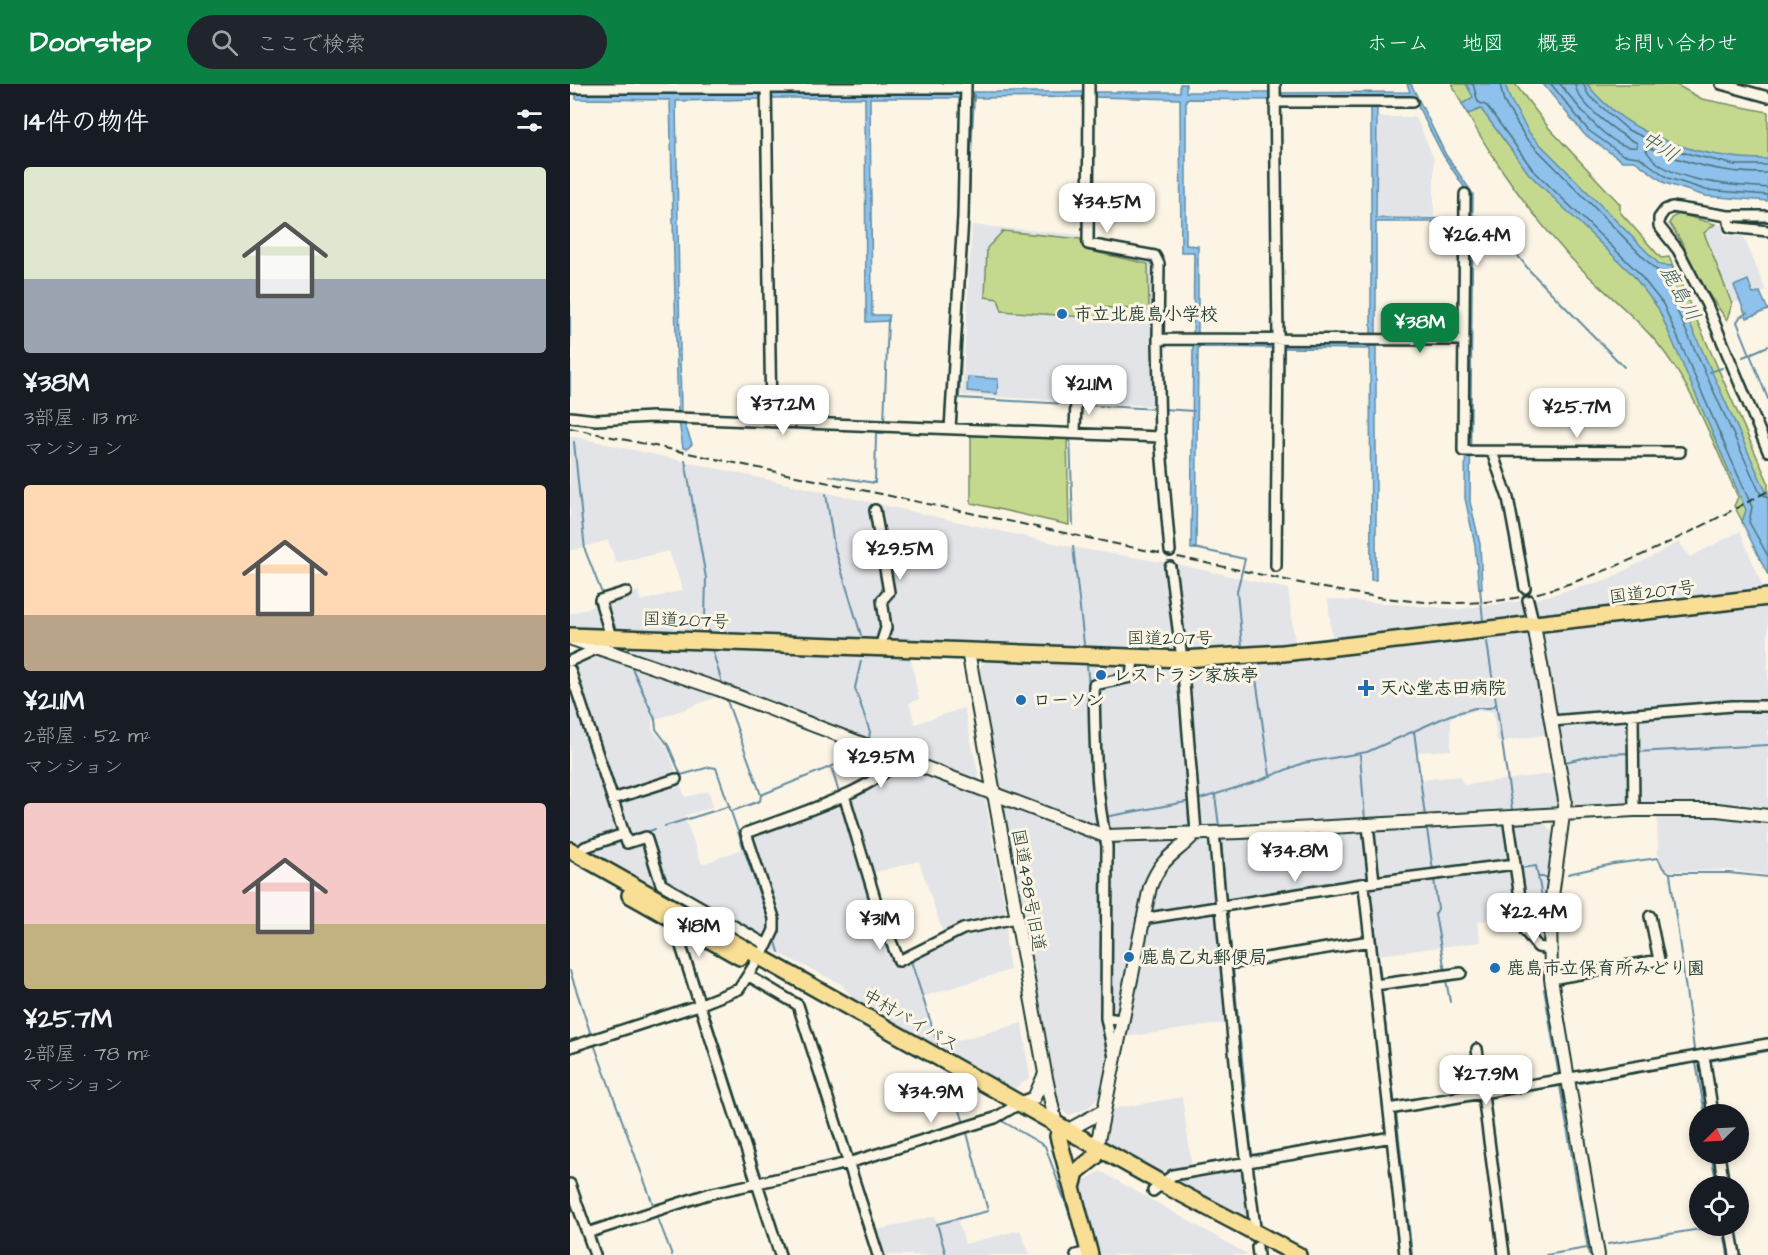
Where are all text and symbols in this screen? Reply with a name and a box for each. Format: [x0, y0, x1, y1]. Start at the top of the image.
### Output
search box [187, 15, 607, 69]
text: Doorstep [30, 23, 151, 62]
icon: search [208, 26, 241, 59]
text: ここで検索 [256, 29, 366, 60]
text: ホーム [1367, 29, 1429, 58]
text: 地図 [1462, 29, 1504, 58]
text: 概要 [1537, 29, 1579, 58]
text: お問い合わせ [1612, 29, 1738, 58]
text: 14件の物件 [24, 104, 149, 140]
icon: filters [513, 104, 546, 137]
water label: 中川 [1635, 124, 1684, 169]
pin: ¥34.5M [1058, 183, 1156, 234]
text: ¥34.5M [1073, 188, 1141, 216]
icon: home [231, 206, 339, 314]
pin: ¥26.4M [1428, 216, 1526, 267]
text: ¥26.4M [1443, 221, 1511, 249]
water label: 鹿島川 [1653, 260, 1707, 327]
place label: 市立北鹿島小学校 [1074, 302, 1218, 327]
pin: ¥38M [1384, 303, 1456, 354]
marker: 市立北鹿島小学校 [1055, 307, 1069, 321]
text: ¥38M [1395, 308, 1445, 336]
text: ¥38M [24, 365, 89, 401]
pin: ¥21.1M [1040, 365, 1138, 416]
text: ¥21.1M [1066, 370, 1112, 398]
pin: ¥37.2M [734, 385, 832, 436]
pin: ¥25.7M [1528, 388, 1626, 439]
text: ¥37.2M [751, 390, 815, 418]
text: ¥25.7M [1543, 393, 1611, 421]
text: 3部屋 · 113 m² [24, 404, 139, 432]
text: マンション [24, 435, 123, 463]
icon: home [231, 524, 339, 632]
pin: ¥29.5M [851, 530, 949, 581]
text: ¥29.5M [866, 535, 934, 563]
street label: 国道207号 [1607, 575, 1697, 610]
street label: 国道207号 [642, 606, 730, 635]
street label: 国道207号 [1127, 626, 1213, 651]
place label: レストラン家族亭 [1113, 663, 1258, 688]
marker: レストラン家族亭 [1094, 668, 1108, 682]
place label: 天心堂志田病院 [1380, 676, 1506, 701]
marker: 天心堂志田病院 [1357, 679, 1375, 697]
text: ¥21.1M [24, 683, 85, 719]
place label: ローソン [1033, 688, 1105, 713]
marker: ローソン [1014, 693, 1028, 707]
text: 2部屋 · 52 m² [24, 722, 151, 750]
pin: ¥29.5M [832, 738, 930, 789]
text: ¥29.5M [847, 743, 915, 771]
text: マンション [24, 753, 123, 781]
street label: 国道498号旧道 [1005, 827, 1052, 953]
pin: ¥34.8M [1246, 832, 1344, 883]
text: ¥34.8M [1262, 837, 1328, 865]
icon: home [231, 842, 339, 950]
pin: ¥22.4M [1485, 893, 1583, 944]
text: ¥22.4M [1501, 898, 1567, 926]
pin: ¥31M [844, 900, 916, 951]
text: ¥31M [860, 905, 900, 933]
pin: ¥18M [663, 907, 735, 958]
text: ¥18M [678, 912, 720, 940]
place label: 鹿島乙丸郵便局 [1141, 945, 1267, 970]
marker: 鹿島乙丸郵便局 [1122, 950, 1136, 964]
place label: 鹿島市立保育所みどり園 [1507, 956, 1705, 981]
marker: 鹿島市立保育所みどり園 [1488, 961, 1502, 975]
street label: 中村バイパス [858, 983, 964, 1058]
text: ¥25.7M [24, 1001, 112, 1037]
text: 2部屋 · 78 m² [24, 1040, 151, 1068]
pin: ¥27.9M [1437, 1055, 1535, 1106]
text: ¥27.9M [1453, 1060, 1519, 1088]
text: マンション [24, 1071, 123, 1099]
pin: ¥34.9M [882, 1073, 980, 1124]
text: ¥34.9M [898, 1078, 964, 1106]
north arrow [1689, 1104, 1749, 1164]
map controls [1689, 1104, 1749, 1236]
button: locate [1689, 1176, 1749, 1236]

